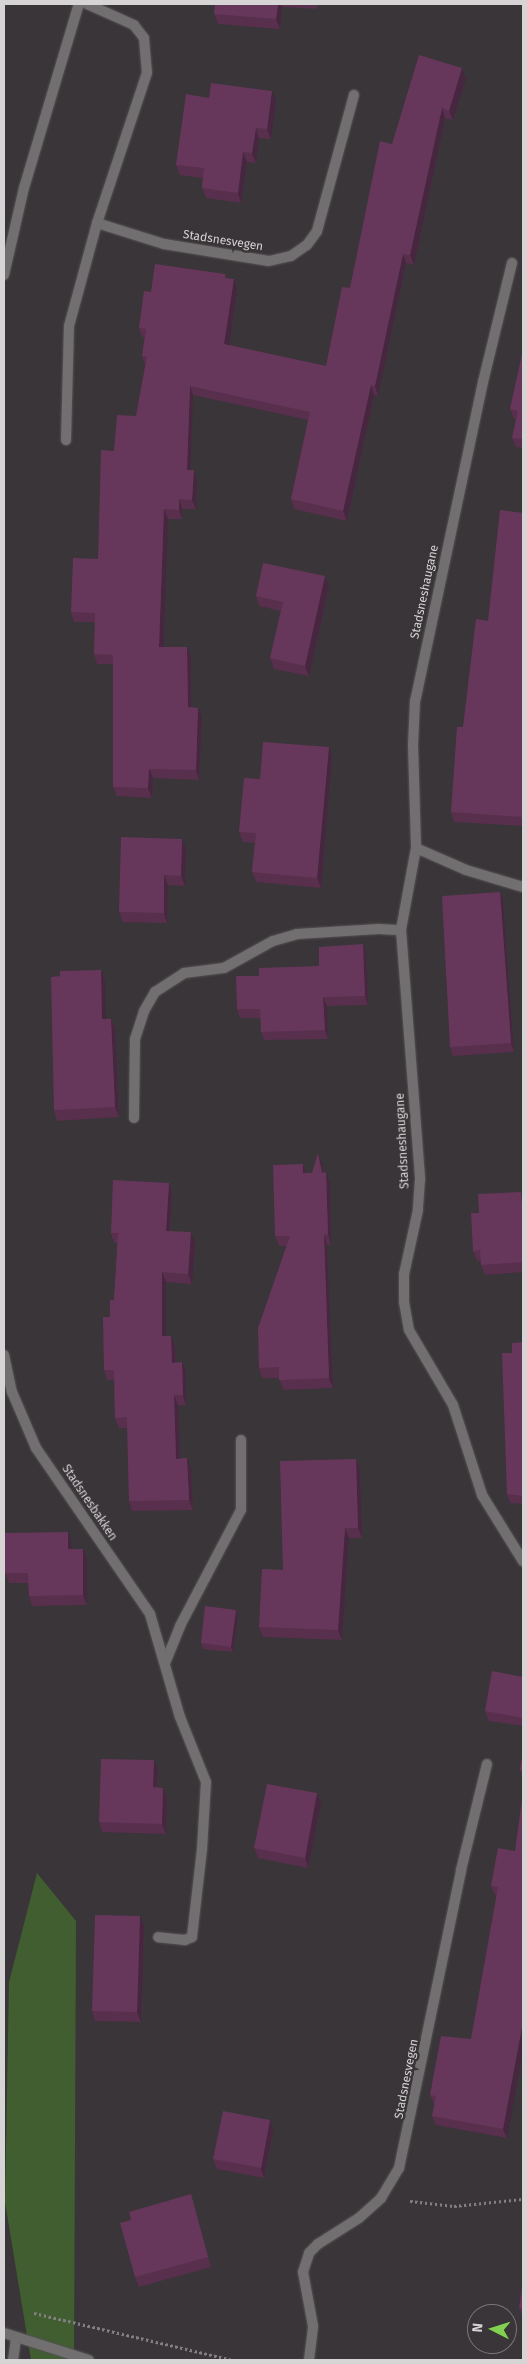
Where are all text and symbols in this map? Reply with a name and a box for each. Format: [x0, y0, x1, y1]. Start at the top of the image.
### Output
street label: Stadsnesvegen [182, 228, 264, 254]
street label: Stadsneshaugane [408, 544, 442, 640]
street label: Stadsneshaugane [393, 1093, 413, 1189]
street label: Stadsnesbakken [58, 1462, 120, 1544]
street label: Stadsnesvegen [392, 2038, 422, 2120]
north arrow [467, 2304, 517, 2354]
text: N [469, 2322, 486, 2333]

